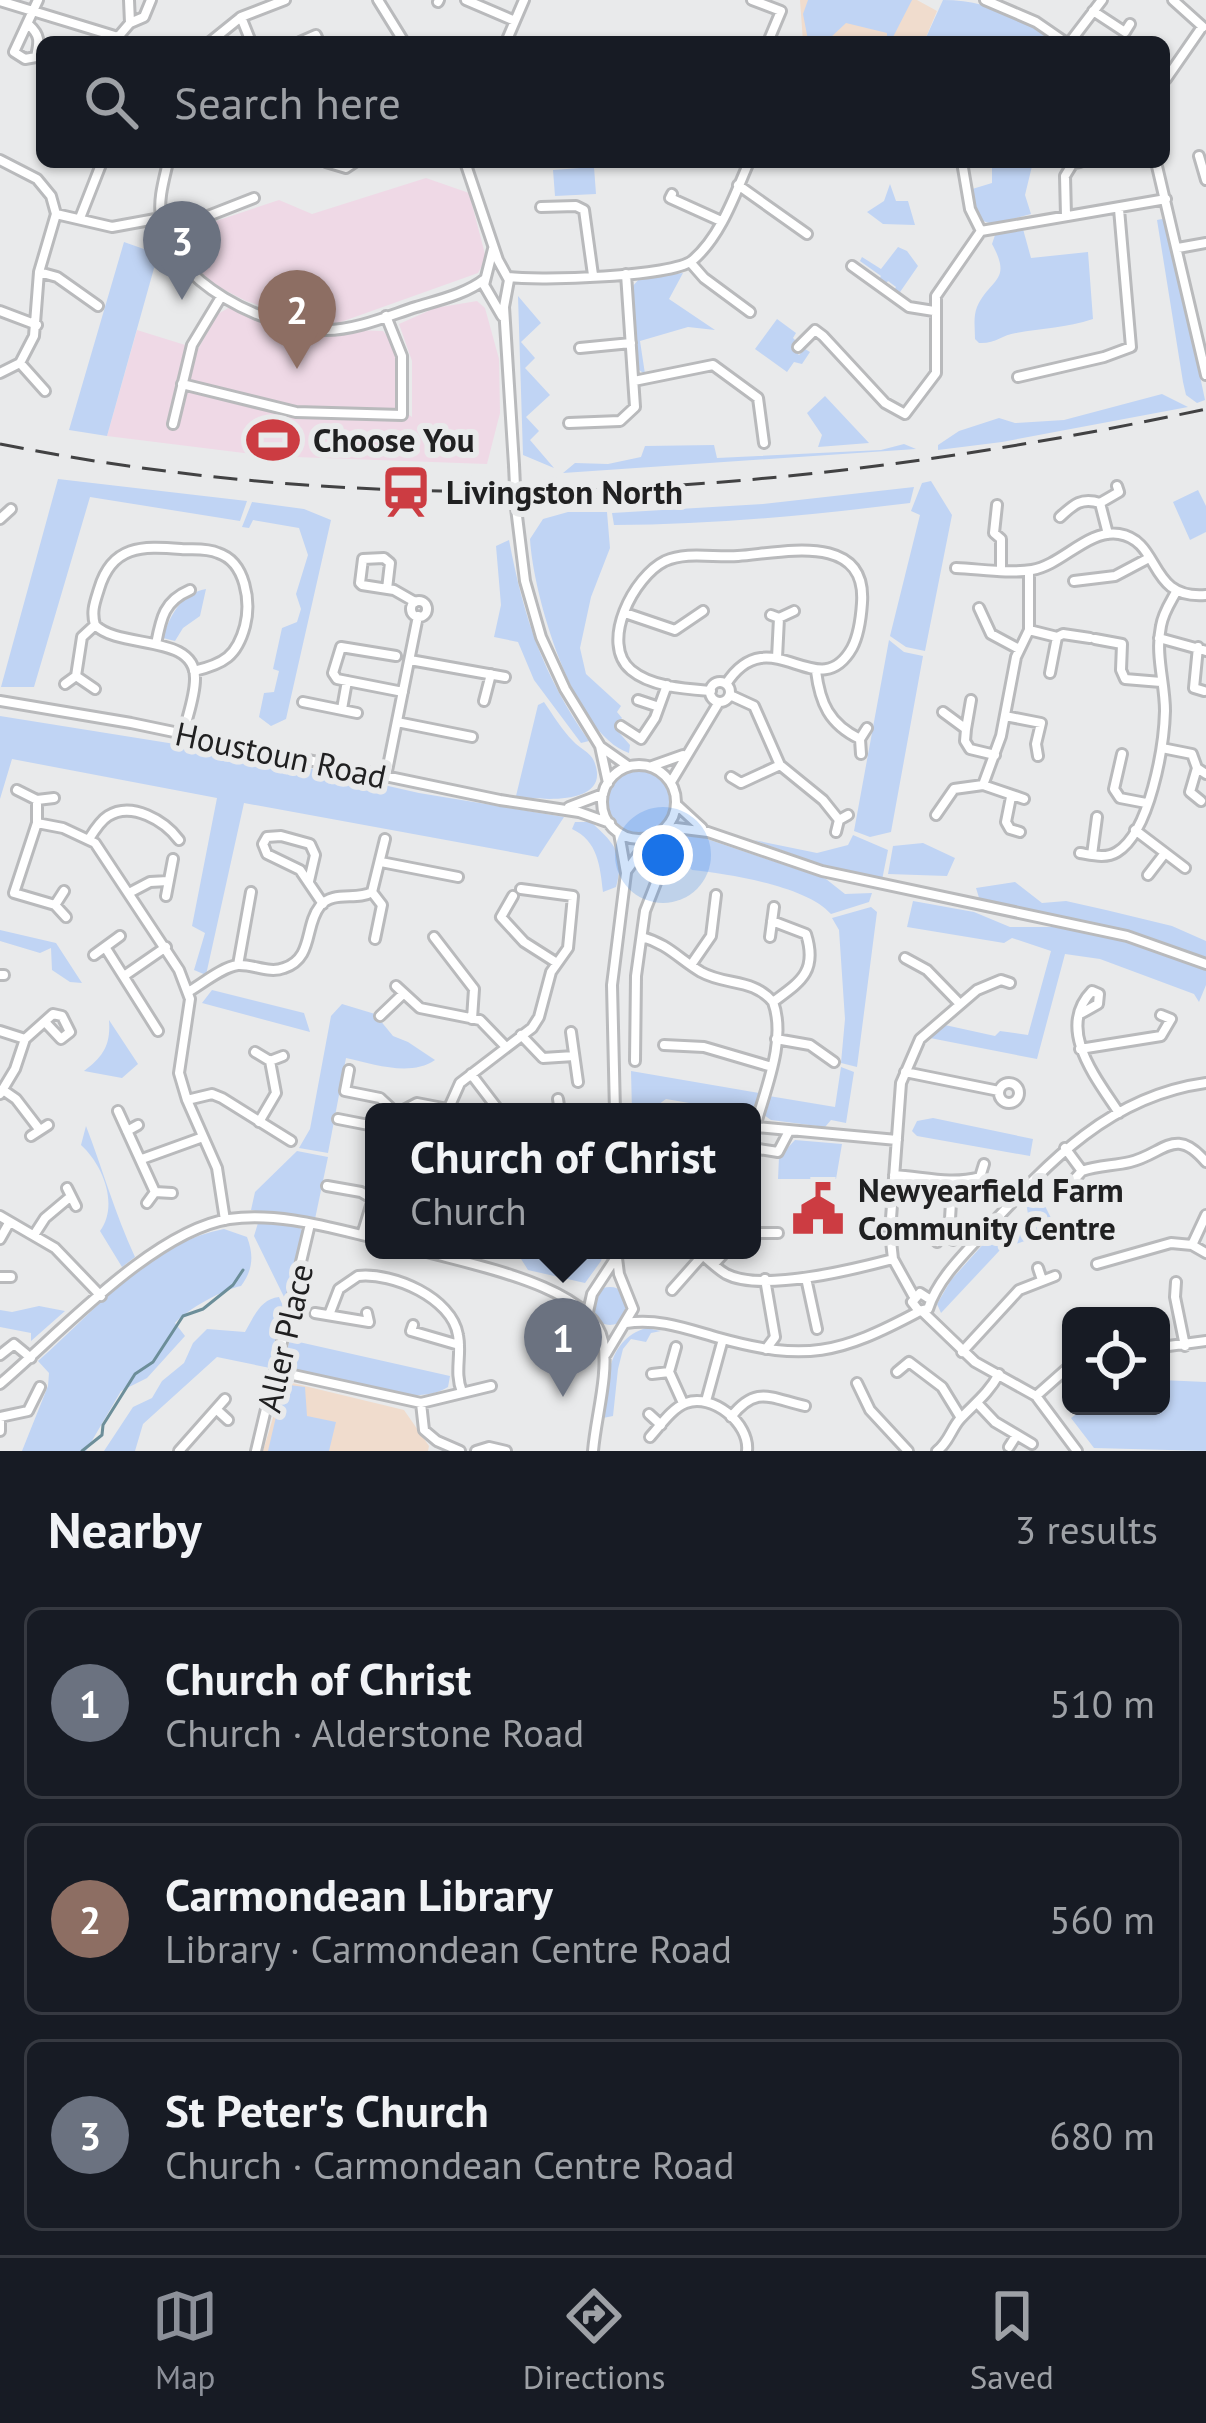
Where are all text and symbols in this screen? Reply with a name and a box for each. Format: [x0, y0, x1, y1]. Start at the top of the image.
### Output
search box [36, 36, 1170, 168]
icon: search [78, 69, 144, 135]
text: Search here [174, 73, 401, 131]
pin: 3 [143, 201, 221, 300]
pin: 2 [258, 270, 336, 369]
sports icon: Choose You [244, 411, 302, 469]
place label: Choose You [313, 418, 474, 461]
station icon: Livingston North [377, 463, 435, 521]
place label: Livingston North [446, 470, 683, 513]
street label: Houstoun Road [172, 711, 391, 798]
your location [633, 825, 693, 885]
popup [365, 1103, 761, 1259]
text: Church of Christ [410, 1127, 716, 1185]
place label: Newyearfield Farm Community Centre [858, 1168, 1124, 1249]
public building icon: Newyearfield Farm Community Centre [789, 1180, 847, 1238]
text: Church [410, 1185, 527, 1236]
street label: Aller Place [247, 1260, 322, 1416]
pin: 1 [524, 1298, 602, 1397]
map controls [1062, 1307, 1170, 1415]
button: locate [1062, 1307, 1170, 1415]
text: Nearby [48, 1496, 202, 1562]
text: 3 results [1015, 1504, 1158, 1555]
text: Church of Christ [165, 1649, 471, 1707]
text: 1 [79, 1678, 101, 1729]
text: 510 m [1049, 1678, 1155, 1729]
text: Church · Alderstone Road [165, 1707, 584, 1758]
text: Carmondean Library [165, 1865, 553, 1923]
text: 2 [79, 1894, 101, 1945]
text: 560 m [1049, 1894, 1155, 1945]
text: Library · Carmondean Centre Road [165, 1923, 732, 1974]
text: St Peter's Church [165, 2081, 489, 2139]
text: 3 [79, 2110, 101, 2161]
text: 680 m [1049, 2110, 1155, 2161]
text: Church · Carmondean Centre Road [165, 2139, 734, 2190]
tab: Map [152, 2283, 218, 2398]
tab: Directions [523, 2283, 665, 2398]
tab: Saved [970, 2283, 1054, 2398]

